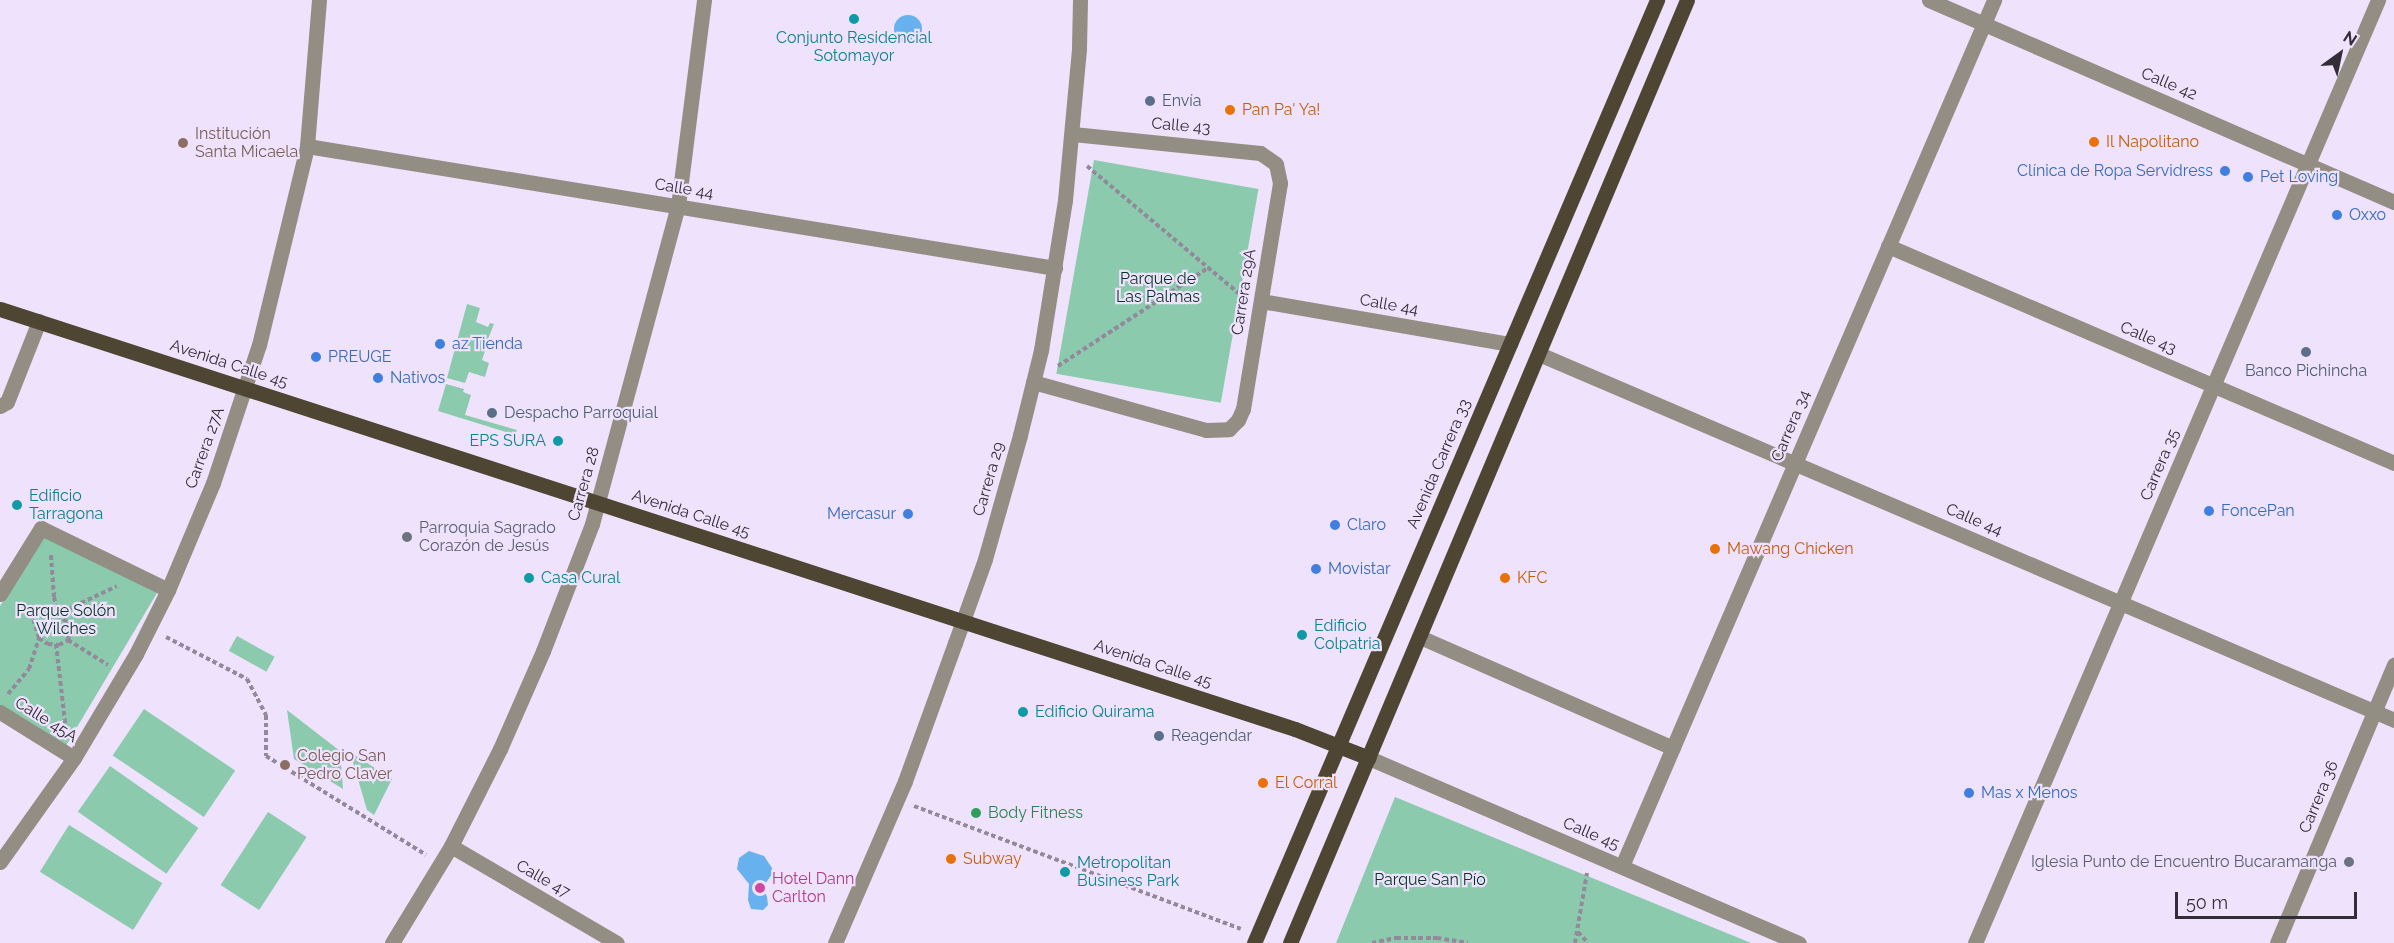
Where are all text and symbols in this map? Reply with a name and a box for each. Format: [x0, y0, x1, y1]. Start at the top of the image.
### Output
marker: Conjunto Residencial Sotomayor [847, 12, 861, 26]
north arrow [2310, 24, 2370, 84]
text: N [2340, 27, 2360, 50]
place label: Conjunto Residencial Sotomayor [776, 28, 932, 66]
street label: Calle 42 [2138, 64, 2200, 104]
place label: Envía [1162, 91, 1202, 111]
marker: Envía [1143, 94, 1157, 108]
place label: Pan Pa' Ya! [1242, 100, 1321, 120]
marker: Pan Pa' Ya! [1223, 103, 1237, 117]
street label: Calle 43 [1151, 114, 1211, 138]
place label: Institución Santa Micaela [195, 124, 298, 162]
place label: Il Napolitano [2106, 132, 2200, 152]
marker: Il Napolitano [2087, 135, 2101, 149]
marker: Institución Santa Micaela [176, 136, 190, 150]
place label: Clínica de Ropa Servidress [2017, 161, 2213, 181]
marker: Clínica de Ropa Servidress [2218, 164, 2232, 178]
place label: Pet Loving [2260, 167, 2338, 187]
marker: Pet Loving [2241, 170, 2255, 184]
street label: Calle 44 [653, 175, 715, 203]
place label: Oxxo [2349, 205, 2386, 225]
marker: Oxxo [2330, 208, 2344, 222]
street label: Carrera 29A [1228, 248, 1260, 336]
park label: Parque de Las Palmas [1116, 269, 1200, 307]
street label: Calle 44 [1358, 290, 1420, 320]
street label: Calle 43 [2117, 318, 2179, 358]
place label: az Tienda [452, 334, 523, 354]
street label: Avenida Calle 45 [168, 336, 290, 392]
marker: az Tienda [433, 337, 447, 351]
marker: Banco Pichincha [2299, 345, 2313, 359]
place label: PREUGE [328, 347, 391, 367]
marker: PREUGE [309, 350, 323, 364]
place label: Banco Pichincha [2245, 361, 2367, 381]
place label: Nativos [390, 368, 445, 388]
marker: Nativos [371, 371, 385, 385]
street label: Carrera 34 [1767, 387, 1815, 465]
street label: Avenida Carrera 33 [1403, 396, 1475, 532]
place label: Despacho Parroquial [504, 403, 658, 423]
street label: Carrera 27A [181, 405, 229, 491]
marker: Despacho Parroquial [485, 406, 499, 420]
street label: Carrera 35 [2136, 426, 2184, 504]
place label: EPS SURA [470, 431, 546, 451]
marker: EPS SURA [551, 434, 565, 448]
street label: Carrera 29 [969, 440, 1009, 518]
street label: Carrera 28 [564, 445, 604, 523]
place label: Edificio Tarragona [29, 486, 103, 524]
street label: Avenida Calle 45 [630, 486, 752, 542]
marker: Edificio Tarragona [10, 498, 24, 512]
street label: Calle 44 [1943, 500, 2005, 540]
place label: FoncePan [2221, 501, 2295, 521]
place label: Mercasur [827, 504, 896, 524]
marker: FoncePan [2202, 504, 2216, 518]
marker: Mercasur [901, 507, 915, 521]
place label: Claro [1347, 515, 1386, 535]
place label: Parroquia Sagrado Corazón de Jesús [419, 518, 556, 556]
marker: Claro [1328, 518, 1342, 532]
marker: Parroquia Sagrado Corazón de Jesús [400, 530, 414, 544]
place label: Mawang Chicken [1727, 539, 1854, 559]
marker: Mawang Chicken [1708, 542, 1722, 556]
place label: Movistar [1328, 559, 1391, 579]
marker: Movistar [1309, 562, 1323, 576]
place label: Casa Cural [541, 568, 620, 588]
place label: KFC [1517, 568, 1547, 588]
marker: Casa Cural [522, 571, 536, 585]
marker: KFC [1498, 571, 1512, 585]
park label: Parque Solón Wilches [16, 601, 116, 639]
place label: Edificio Colpatria [1314, 616, 1381, 654]
marker: Edificio Colpatria [1295, 628, 1309, 642]
street label: Avenida Calle 45 [1092, 636, 1214, 692]
street label: Calle 45A [11, 693, 81, 747]
place label: Edificio Quirama [1035, 702, 1155, 722]
marker: Edificio Quirama [1016, 705, 1030, 719]
place label: Reagendar [1171, 726, 1252, 746]
marker: Reagendar [1152, 729, 1166, 743]
place label: Colegio San Pedro Claver [297, 746, 392, 784]
marker: Colegio San Pedro Claver [278, 758, 292, 772]
street label: Carrera 36 [2295, 758, 2343, 836]
place label: El Corral [1275, 773, 1338, 793]
marker: El Corral [1256, 776, 1270, 790]
place label: Mas x Menos [1981, 783, 2077, 803]
marker: Mas x Menos [1962, 786, 1976, 800]
place label: Body Fitness [988, 803, 1083, 823]
marker: Body Fitness [969, 806, 983, 820]
street label: Calle 45 [1560, 814, 1622, 854]
place label: Subway [963, 849, 1022, 869]
marker: Subway [944, 852, 958, 866]
place label: Iglesia Punto de Encuentro Bucaramanga [2031, 852, 2337, 872]
place label: Metropolitan Business Park [1077, 853, 1179, 891]
marker: Iglesia Punto de Encuentro Bucaramanga [2342, 855, 2356, 869]
street label: Calle 47 [513, 856, 573, 902]
marker: Metropolitan Business Park [1058, 865, 1072, 879]
place label: Hotel Dann Carlton [772, 869, 855, 907]
park label: Parque San Pío [1374, 870, 1486, 890]
scale bar [2178, 880, 2360, 918]
marker: Hotel Dann Carlton [753, 881, 767, 895]
text: 50 m [2186, 892, 2228, 913]

